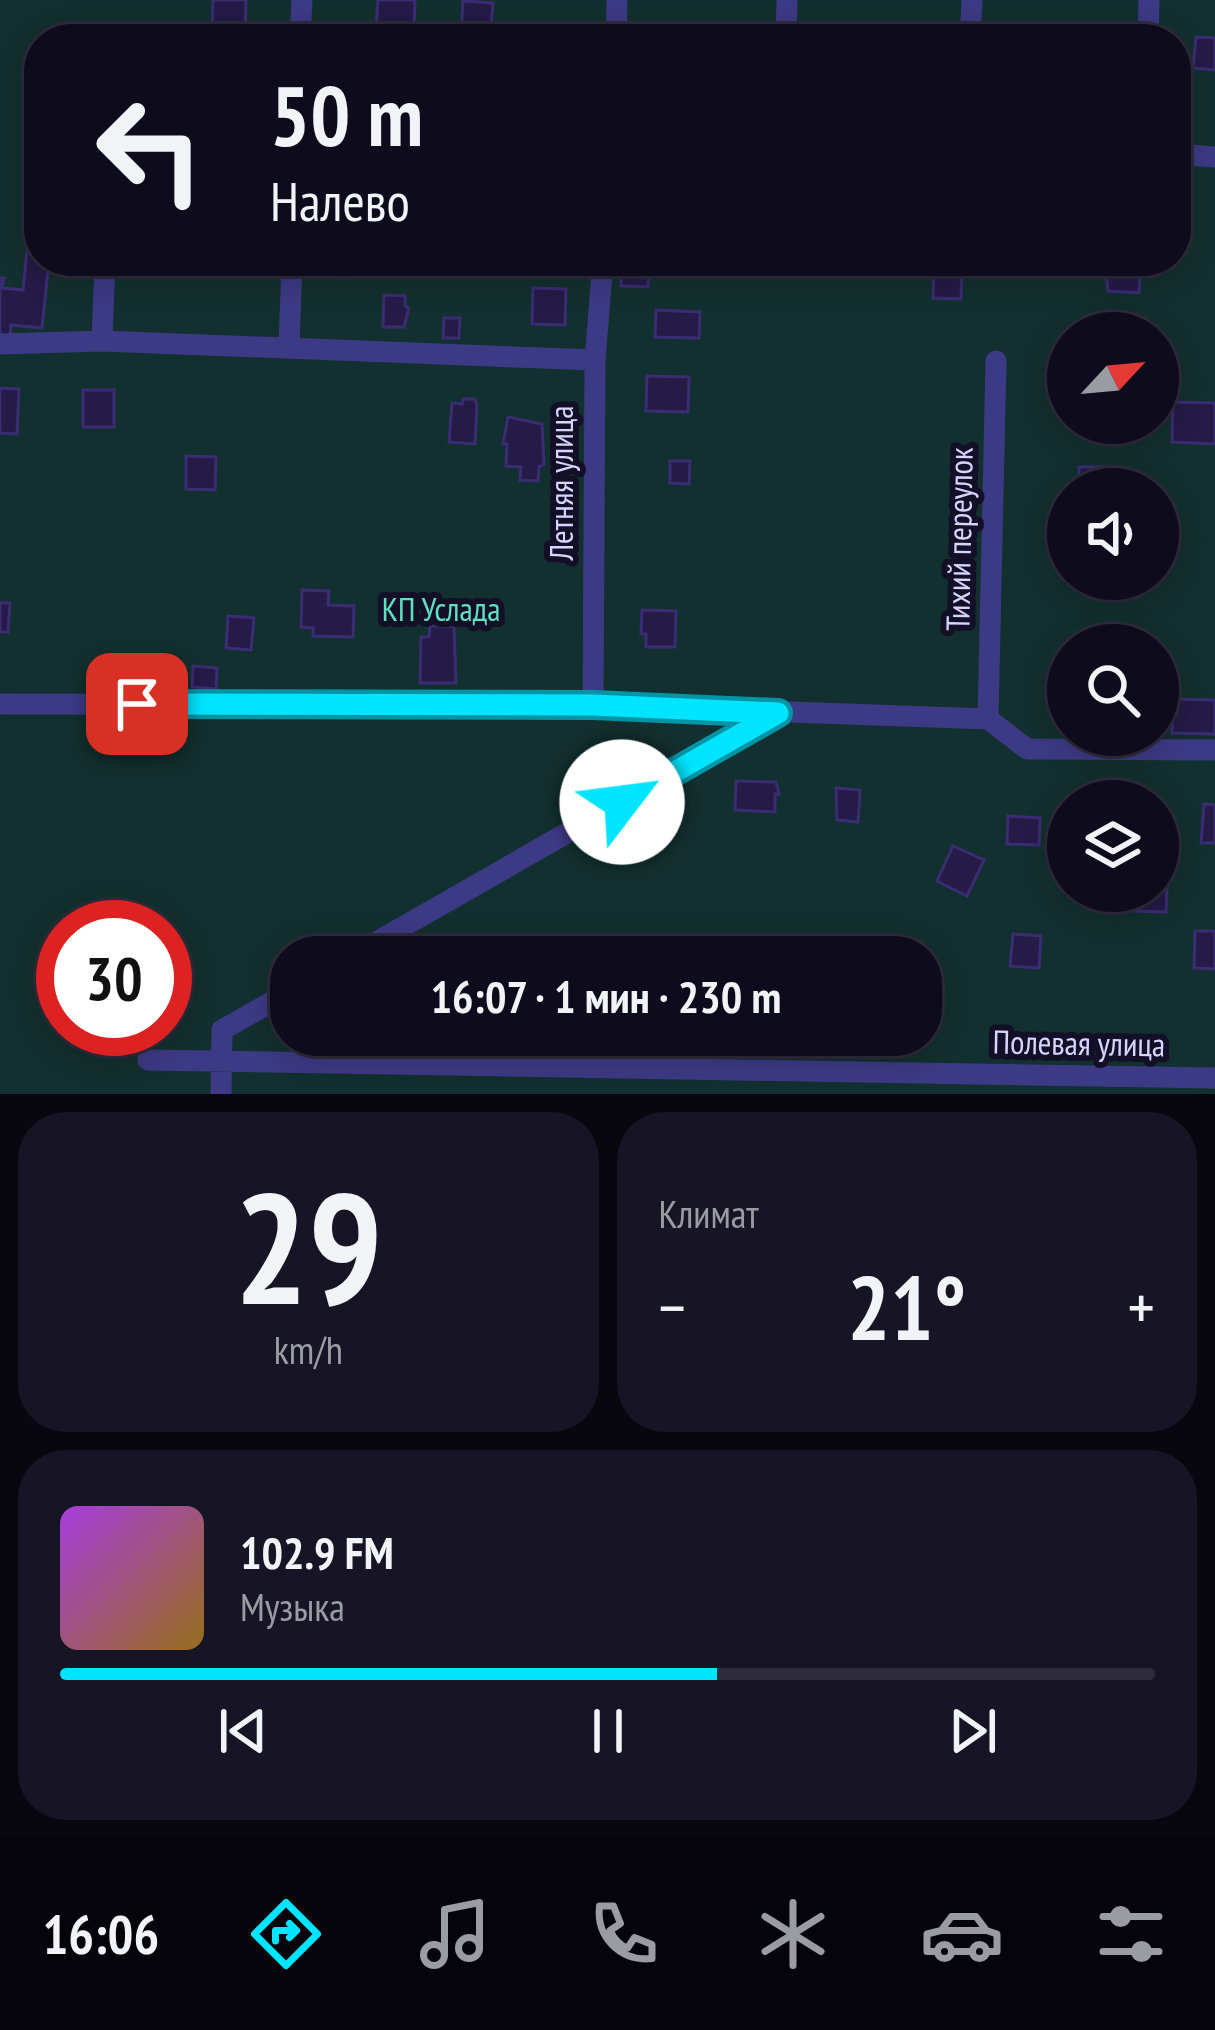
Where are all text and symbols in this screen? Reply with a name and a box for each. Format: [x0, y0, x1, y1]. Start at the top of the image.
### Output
text: 50 m [270, 60, 423, 169]
icon: left [72, 72, 228, 228]
text: Налево [270, 166, 410, 236]
north arrow [1047, 312, 1179, 444]
map controls [1047, 312, 1179, 912]
street label: Летняя улица [539, 405, 582, 562]
street label: Тихий переулок [935, 447, 982, 631]
button: sound [1047, 468, 1179, 600]
park label: КП Услада [382, 587, 500, 630]
button: search [1047, 624, 1179, 756]
pin [86, 653, 188, 755]
icon: arrive [104, 671, 170, 737]
position arrow [559, 739, 685, 865]
button: layers [1047, 780, 1179, 912]
speed limit sign: 30 [36, 900, 192, 1056]
text: 16:07 · 1 мин · 230 m [431, 967, 781, 1025]
street label: Полевая улица [992, 1019, 1166, 1066]
text: 29 [234, 1145, 383, 1347]
text: Климат [659, 1188, 759, 1239]
text: 21° [847, 1248, 966, 1365]
text: − [659, 1264, 686, 1349]
text: + [1128, 1264, 1155, 1349]
text: km/h [274, 1324, 343, 1375]
text: 102.9 FM [240, 1523, 394, 1581]
text: Музыка [240, 1581, 345, 1632]
icon: previous [210, 1698, 276, 1764]
icon: pause [575, 1698, 641, 1764]
icon: next [940, 1698, 1006, 1764]
icon: directions [244, 1892, 328, 1976]
icon: music [413, 1892, 497, 1976]
icon: phone [582, 1892, 666, 1976]
icon: climate [751, 1892, 835, 1976]
icon: car [920, 1892, 1004, 1976]
icon: filters [1089, 1892, 1173, 1976]
text: 16:06 [42, 1899, 159, 1969]

